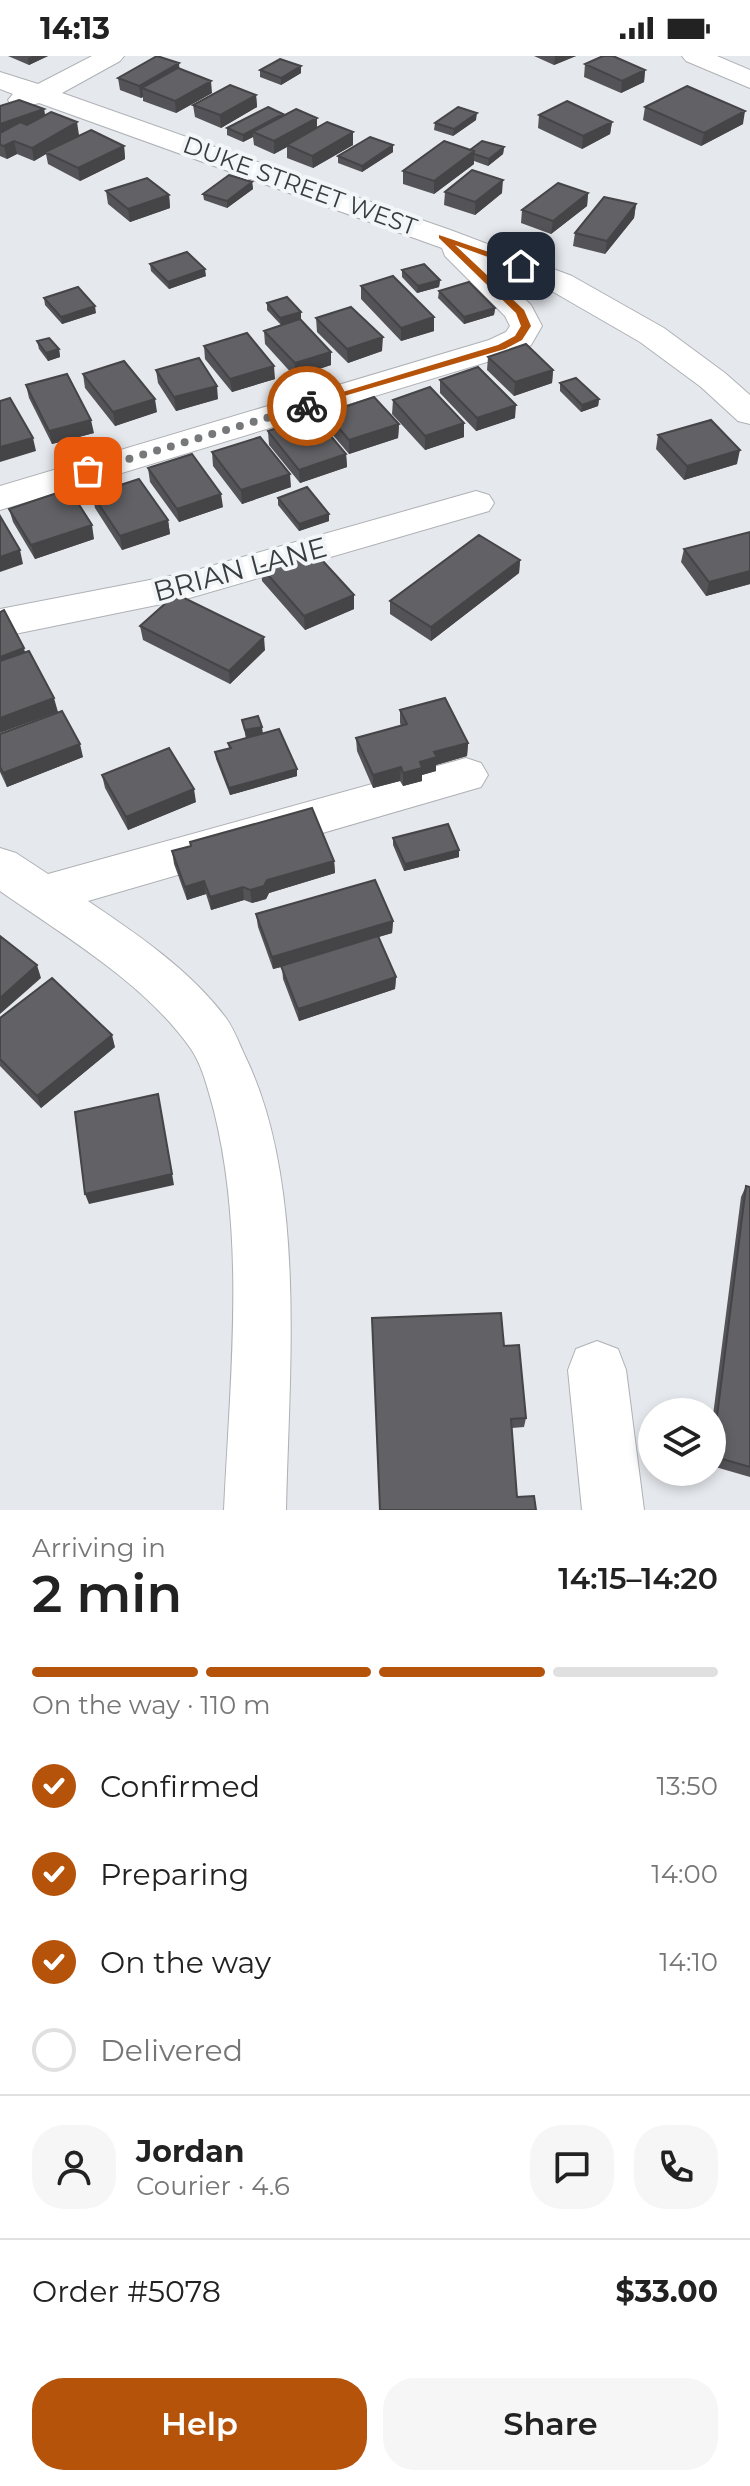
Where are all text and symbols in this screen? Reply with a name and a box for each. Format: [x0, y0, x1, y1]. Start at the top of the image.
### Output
text: 14:13 [40, 10, 110, 47]
street label: DUKE STREET WEST [179, 130, 421, 241]
pin [487, 232, 555, 300]
icon: home [499, 244, 543, 288]
courier [267, 366, 347, 446]
icon: bike [285, 384, 329, 428]
pin [54, 437, 122, 505]
icon: bag [66, 449, 110, 493]
street label: BRIAN LANE [150, 530, 330, 608]
map controls [638, 1398, 726, 1486]
button: layers [638, 1398, 726, 1486]
text: Arriving in [32, 1532, 166, 1564]
text: 14:15–14:20 [558, 1560, 718, 1597]
text: 2 min [32, 1562, 182, 1625]
text: On the way · 110 m [32, 1689, 271, 1721]
icon: check [32, 1764, 76, 1808]
text: Confirmed [100, 1768, 260, 1805]
text: 13:50 [657, 1770, 718, 1802]
icon: check [32, 1852, 76, 1896]
text: Preparing [100, 1856, 249, 1893]
text: 14:00 [651, 1858, 718, 1890]
icon: check [32, 1940, 76, 1984]
text: On the way [100, 1944, 271, 1981]
text: 14:10 [659, 1946, 718, 1978]
text: Delivered [100, 2032, 243, 2069]
button: person [32, 2125, 116, 2209]
button: chat [530, 2125, 614, 2209]
button: phone [634, 2125, 718, 2209]
text: Jordan [136, 2133, 245, 2170]
text: Courier · 4.6 [136, 2170, 290, 2202]
text: Order #5078 [32, 2273, 221, 2310]
text: $33.00 [615, 2273, 718, 2310]
button: Help [32, 2378, 367, 2470]
button: Share [383, 2378, 718, 2470]

